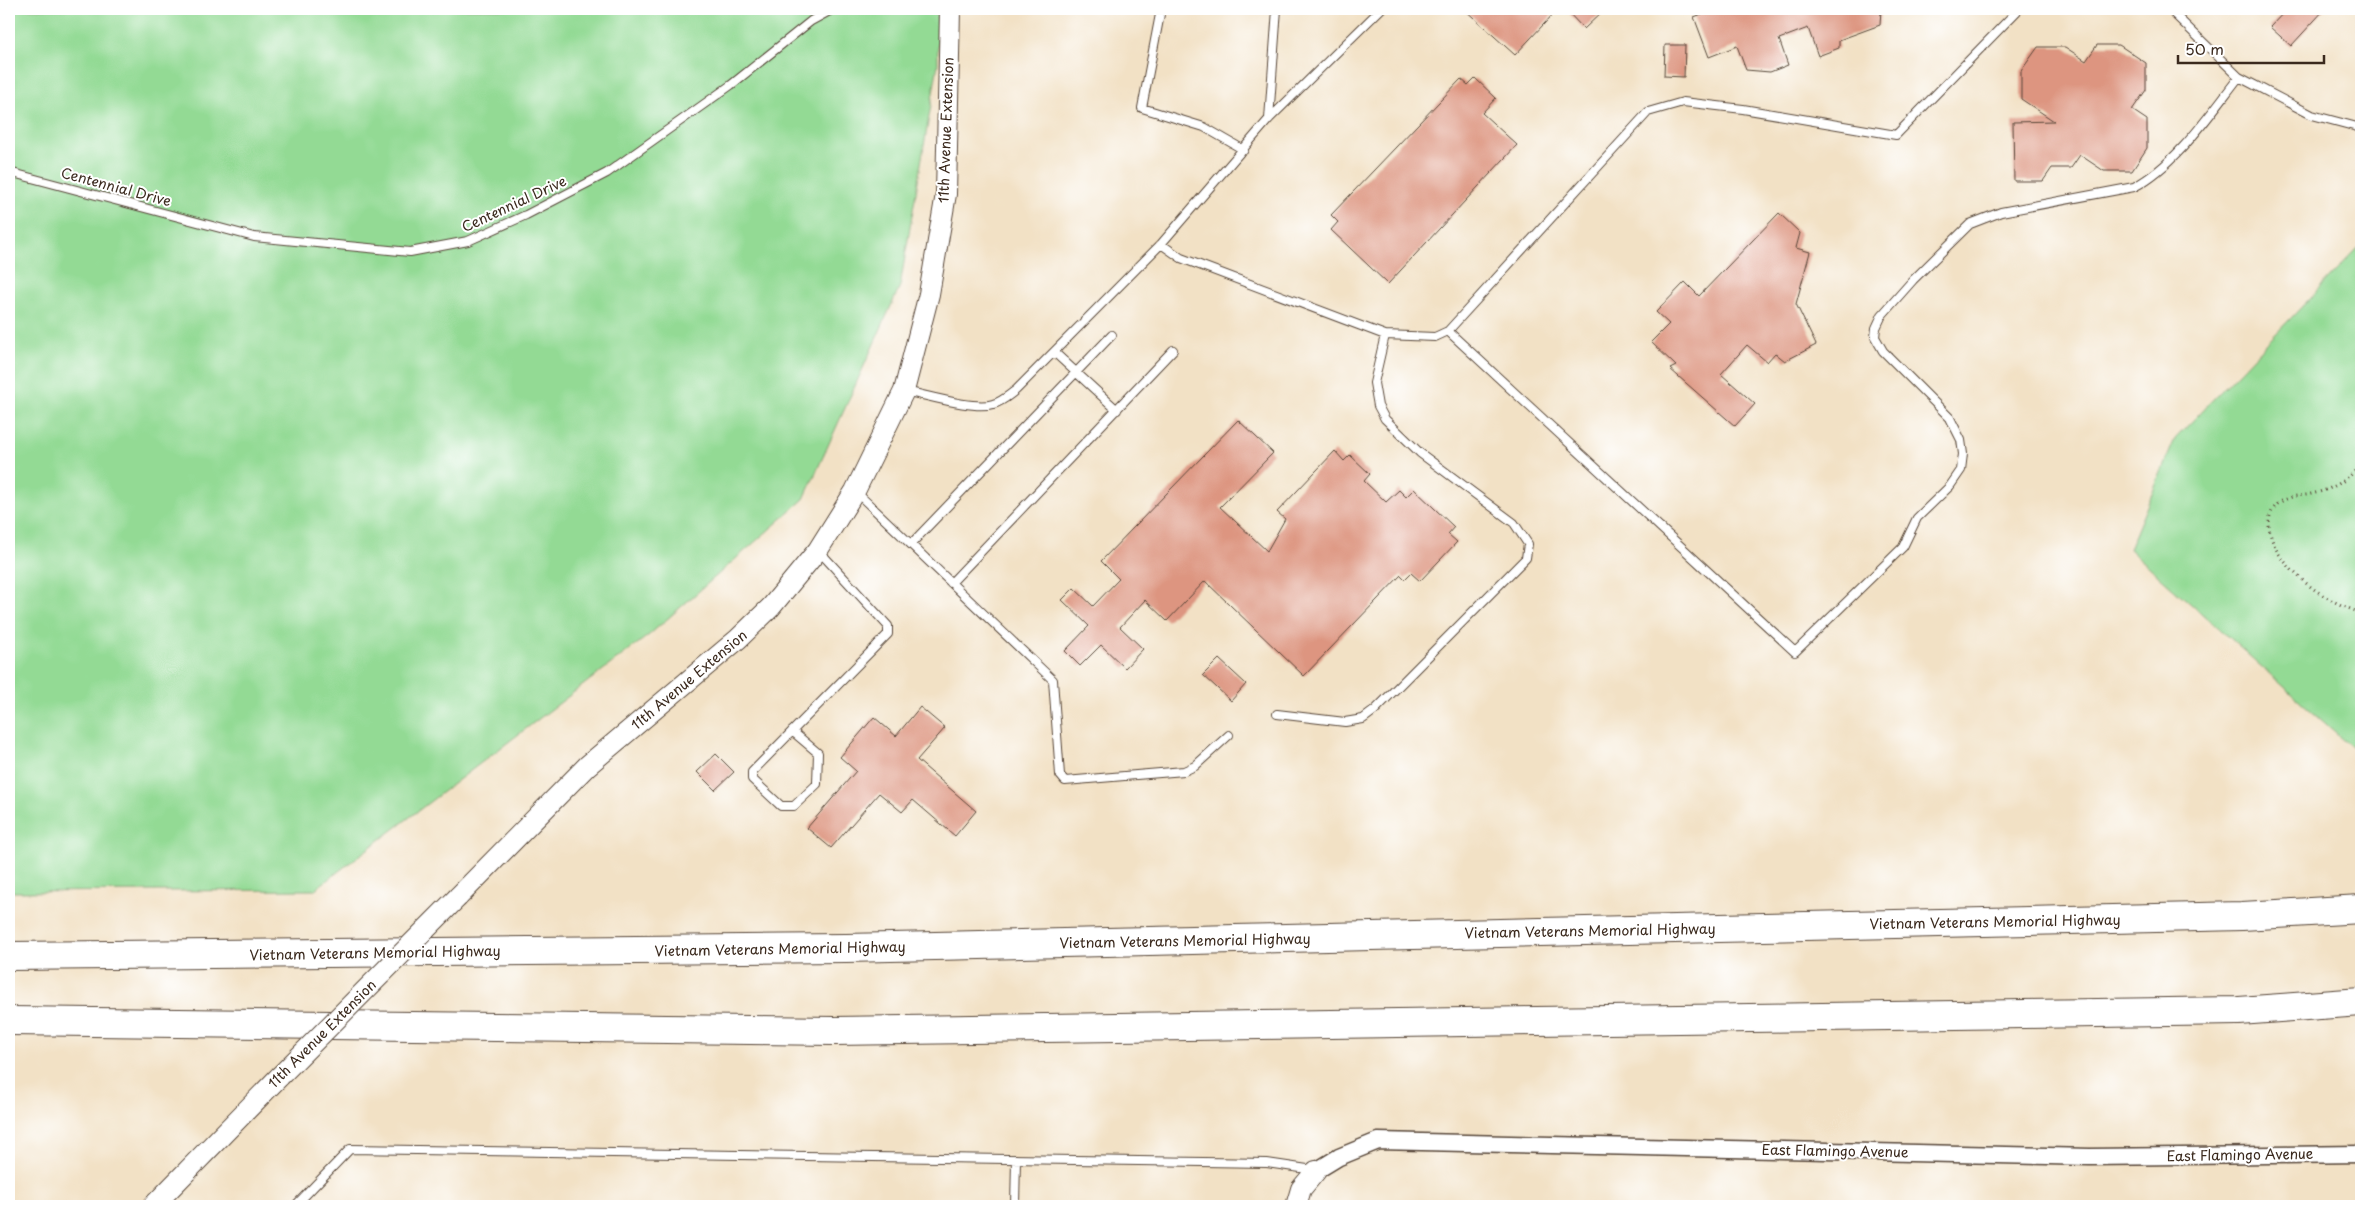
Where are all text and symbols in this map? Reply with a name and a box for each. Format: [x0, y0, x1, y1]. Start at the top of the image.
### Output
scale bar [2178, 32, 2324, 64]
text: 50 m [2185, 37, 2224, 60]
street label: 11th Avenue Extension [932, 57, 959, 203]
street label: Centennial Drive [59, 162, 174, 211]
street label: Centennial Drive [458, 170, 570, 237]
street label: 11th Avenue Extension [626, 625, 751, 735]
street label: Vietnam Veterans Memorial Highway [1869, 909, 2121, 934]
street label: Vietnam Veterans Memorial Highway [1464, 918, 1716, 943]
street label: Vietnam Veterans Memorial Highway [1059, 928, 1311, 953]
street label: Vietnam Veterans Memorial Highway [654, 936, 906, 961]
street label: Vietnam Veterans Memorial Highway [249, 940, 501, 965]
street label: 11th Avenue Extension [263, 975, 381, 1093]
street label: East Flamingo Avenue [1761, 1139, 1909, 1162]
street label: East Flamingo Avenue [2166, 1143, 2314, 1166]

